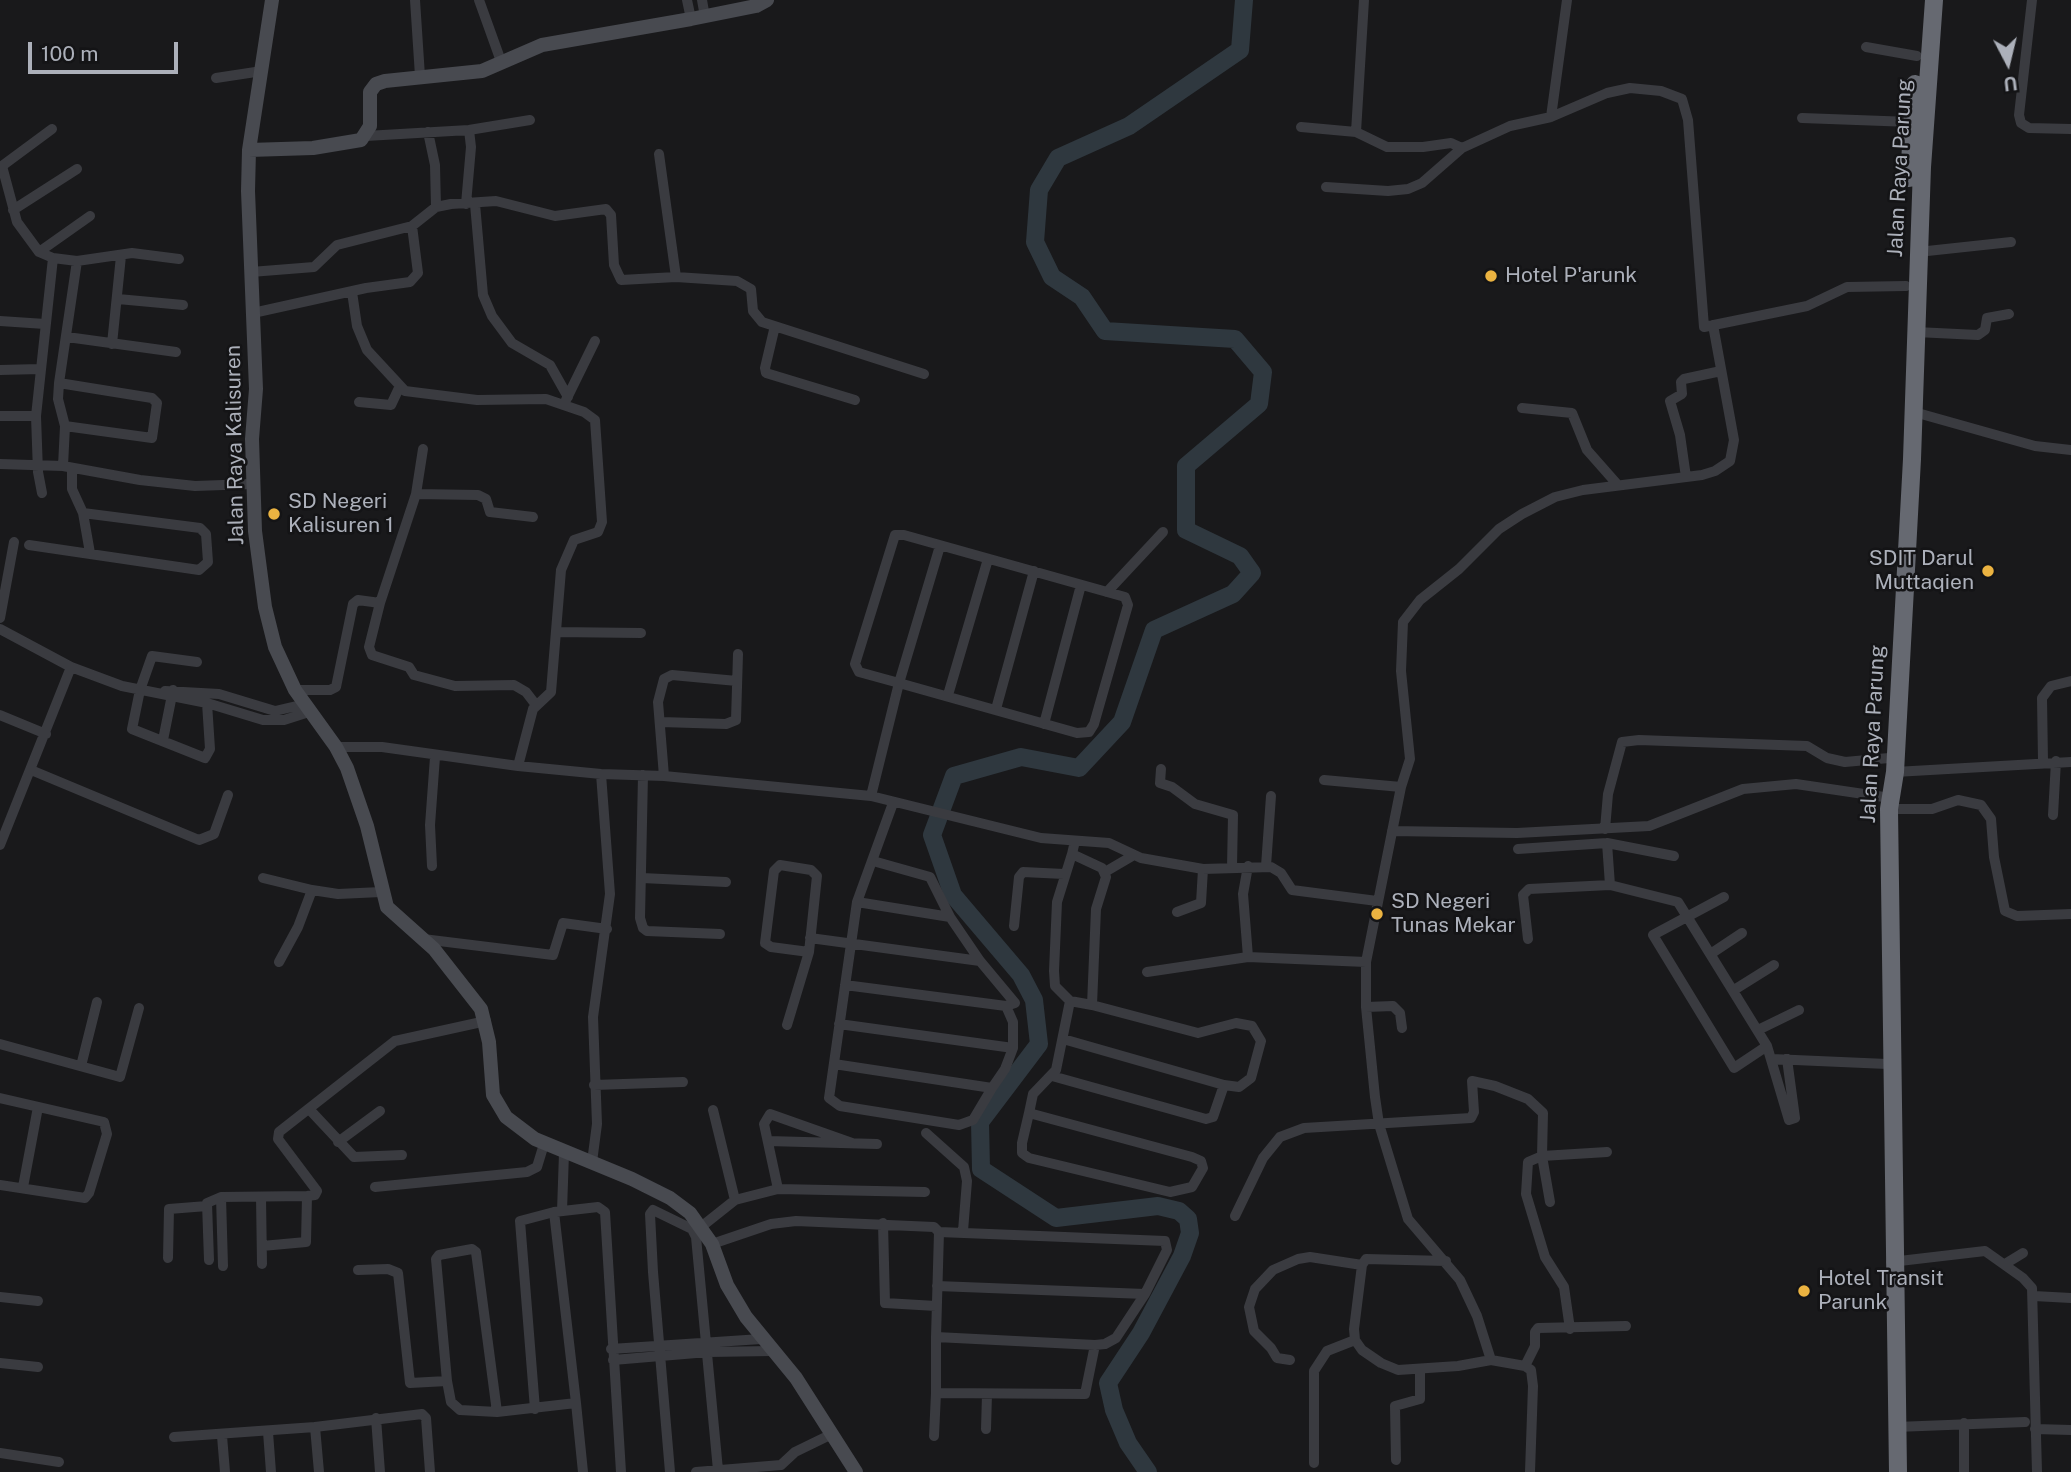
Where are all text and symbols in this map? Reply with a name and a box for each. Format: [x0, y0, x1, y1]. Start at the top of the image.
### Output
scale bar [32, 28, 182, 72]
north arrow [1973, 28, 2043, 98]
text: 100 m [41, 41, 98, 66]
text: U [2002, 72, 2019, 96]
street label: Jalan Raya Parung [1883, 78, 1917, 258]
place label: Hotel P'arunk [1505, 263, 1637, 289]
marker: Hotel P'arunk [1483, 268, 1499, 284]
street label: Jalan Raya Kalisuren [221, 345, 249, 545]
place label: SD Negeri Kalisuren 1 [288, 489, 394, 539]
marker: SD Negeri Kalisuren 1 [266, 506, 282, 522]
place label: SDIT Darul Muttaqien [1869, 546, 1974, 596]
marker: SDIT Darul Muttaqien [1980, 563, 1996, 579]
street label: Jalan Raya Parung [1856, 644, 1890, 824]
place label: SD Negeri Tunas Mekar [1391, 889, 1516, 939]
marker: SD Negeri Tunas Mekar [1369, 906, 1385, 922]
place label: Hotel Transit Parunk [1818, 1266, 1944, 1316]
marker: Hotel Transit Parunk [1796, 1283, 1812, 1299]

